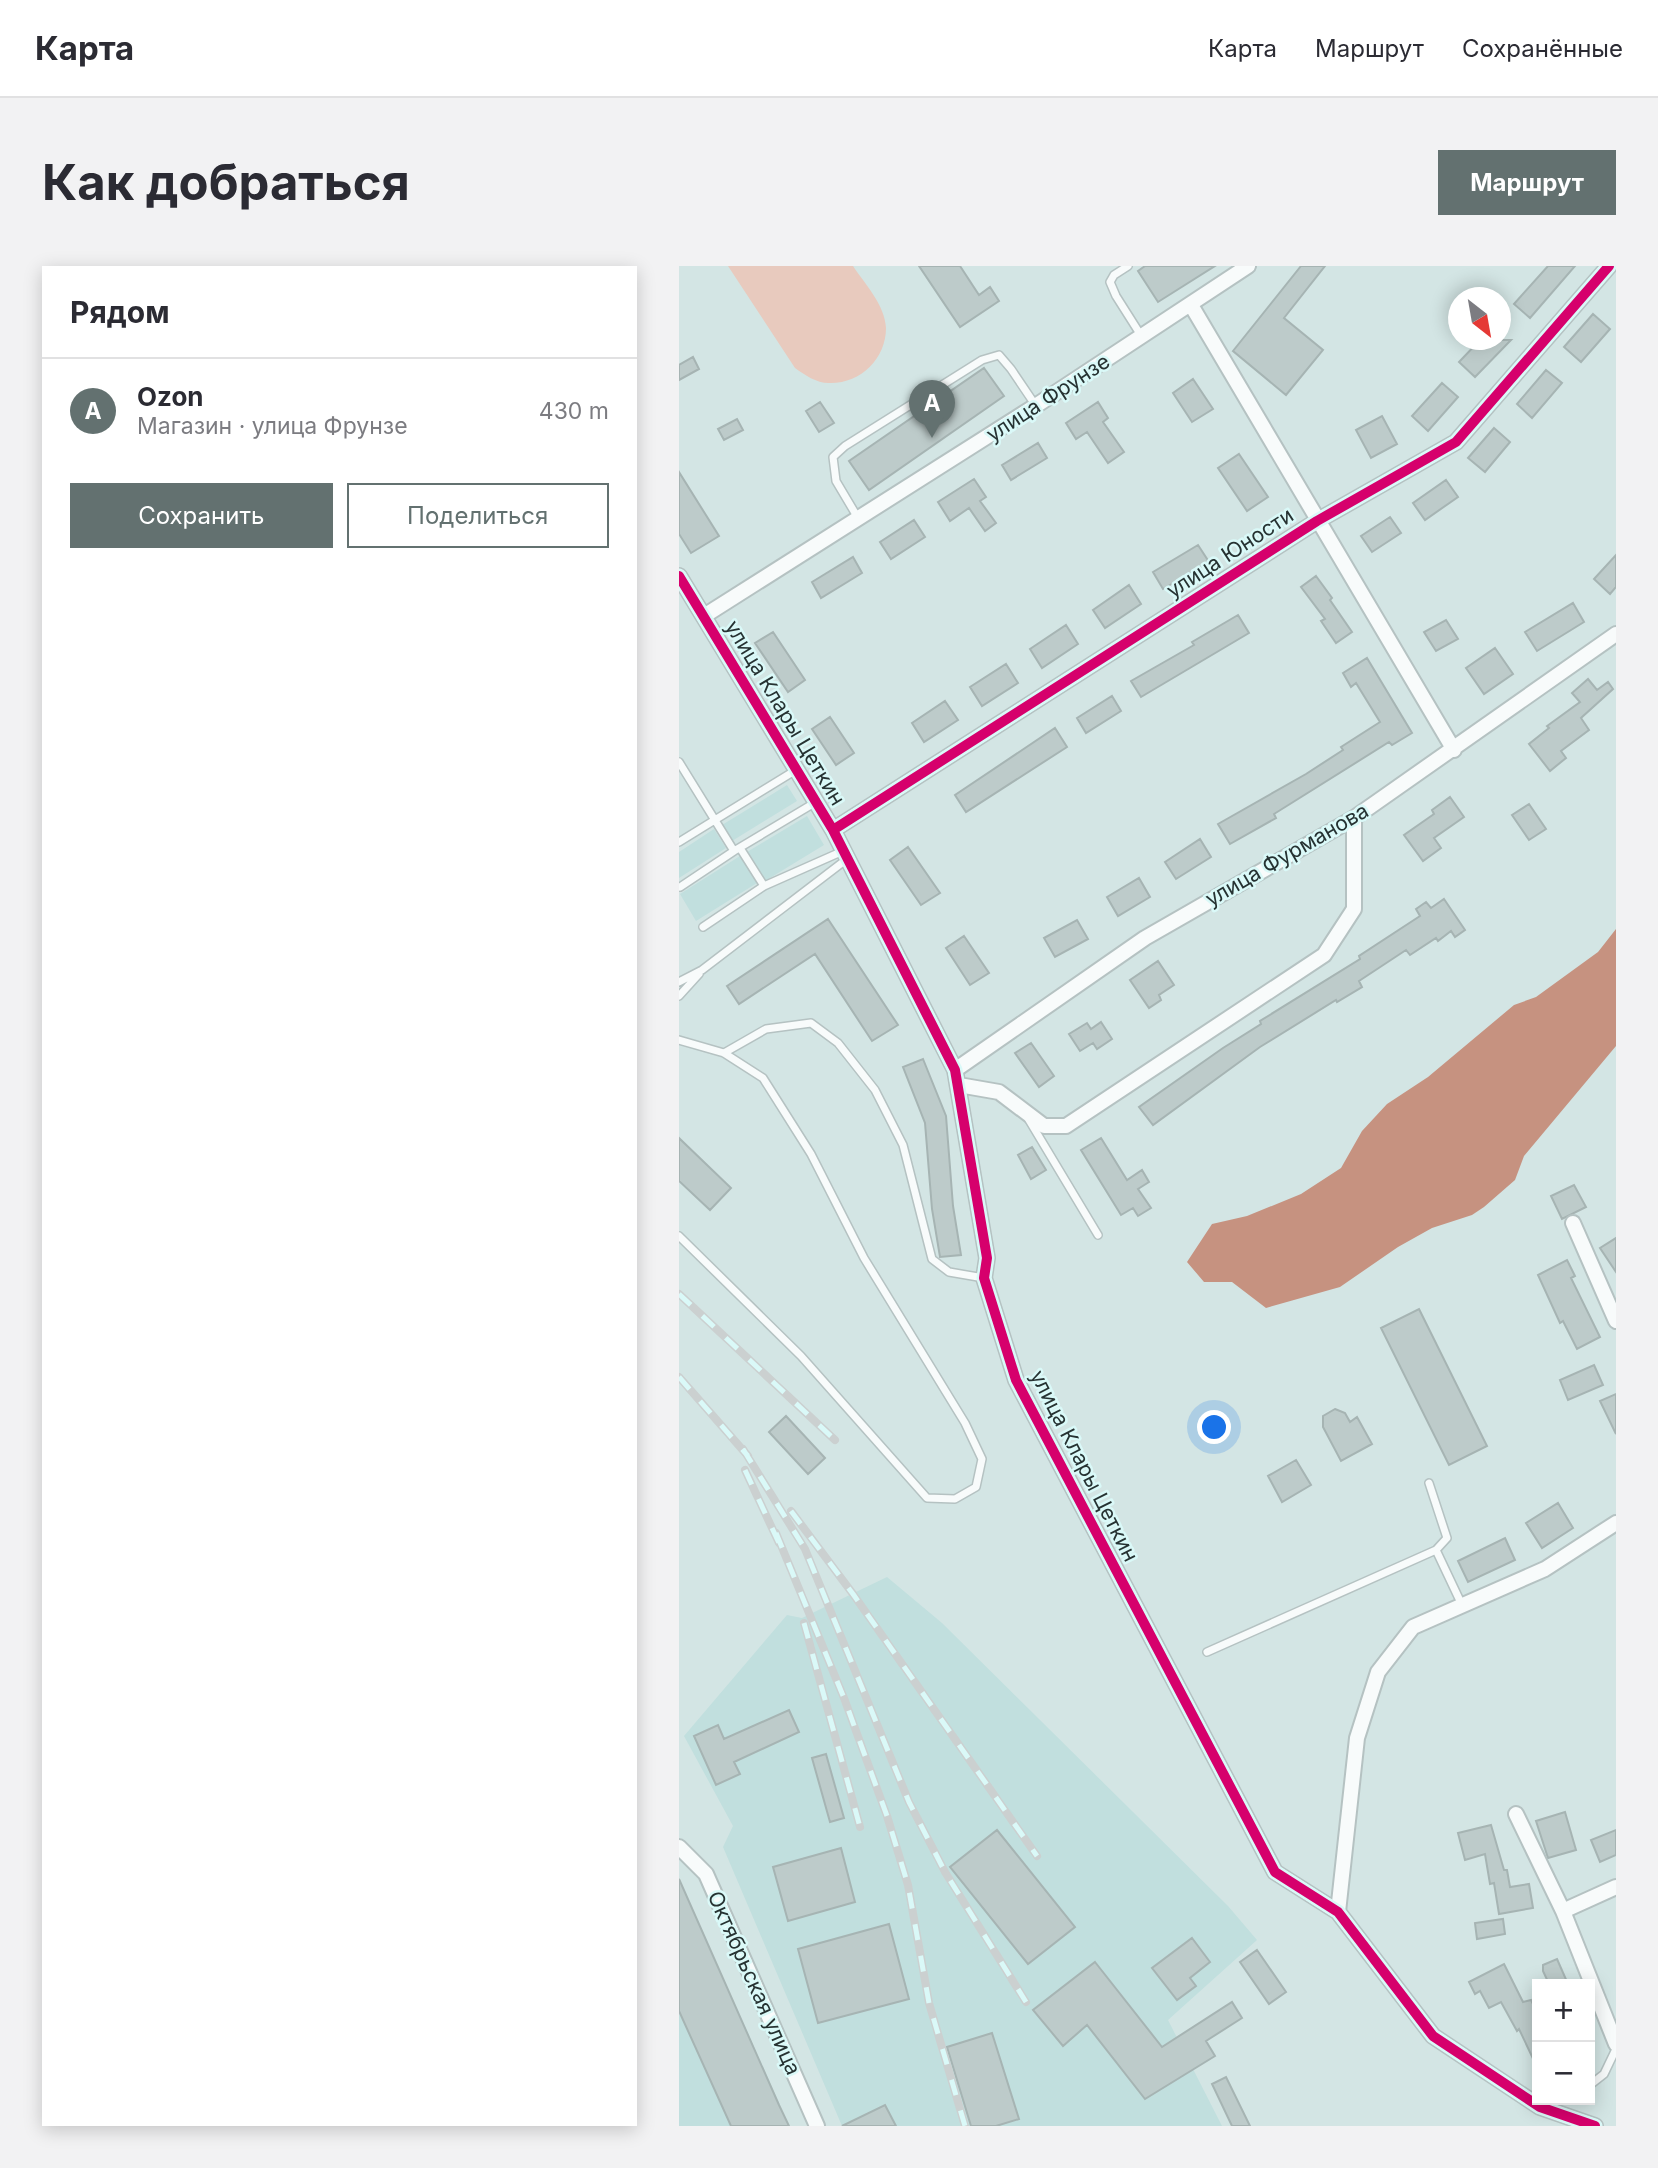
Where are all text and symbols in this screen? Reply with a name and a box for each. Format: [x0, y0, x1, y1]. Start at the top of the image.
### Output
text: Карта [35, 28, 134, 68]
text: Карта [1208, 34, 1277, 63]
text: Маршрут [1315, 34, 1424, 63]
text: Сохранённые [1462, 34, 1623, 63]
button: Маршрут [1438, 150, 1616, 215]
text: Как добраться [42, 153, 410, 212]
north arrow [1448, 287, 1511, 350]
text: Рядом [70, 294, 170, 330]
street label: улица Фрунзе [981, 348, 1114, 447]
pin: A [909, 380, 955, 438]
text: Ozon [137, 381, 204, 412]
text: A [84, 397, 102, 425]
text: 430 m [539, 397, 609, 425]
text: Магазин · улица Фрунзе [137, 412, 408, 440]
button: Сохранить [70, 483, 333, 548]
button: Поделиться [347, 483, 609, 548]
street label: улица Юности [1162, 502, 1298, 603]
street label: улица Клары Цеткин [720, 616, 851, 810]
street label: улица Фурманова [1201, 798, 1373, 911]
street label: улица Клары Цеткин [1025, 1366, 1144, 1566]
your location [1197, 1410, 1231, 1444]
street label: Октябрьская улица [703, 1887, 806, 2078]
map controls [1532, 1979, 1595, 2105]
button: + [1532, 1979, 1595, 2042]
button: − [1532, 2042, 1595, 2105]

